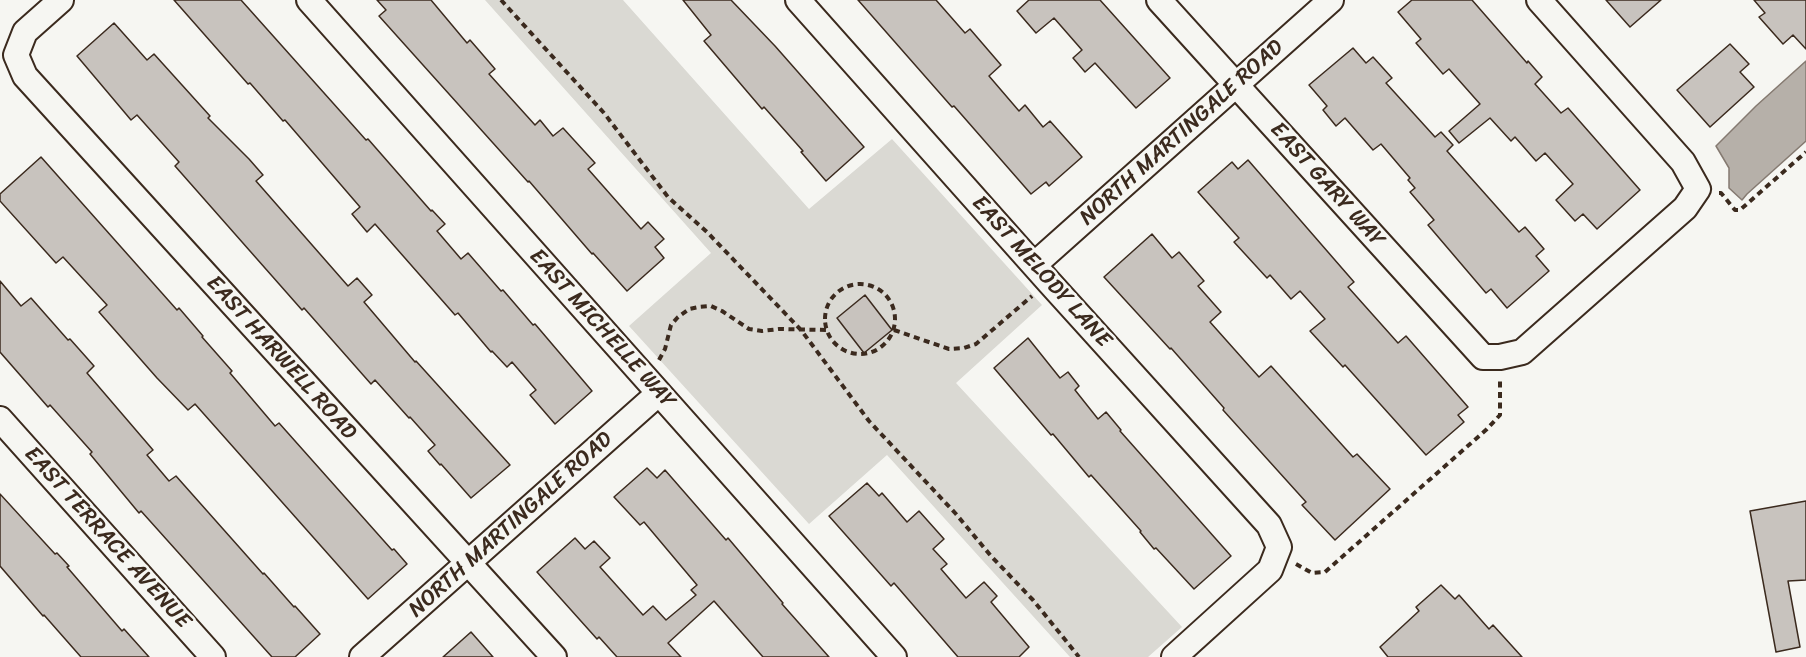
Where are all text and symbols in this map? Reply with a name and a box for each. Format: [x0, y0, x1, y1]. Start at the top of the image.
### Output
street label: NORTH MARTINGALE ROAD [1075, 35, 1289, 231]
street label: EAST GARY WAY [1264, 117, 1390, 253]
street label: EAST MELODY LANE [966, 190, 1116, 354]
street label: EAST MICHELLE WAY [523, 244, 681, 414]
street label: EAST HARWELL ROAD [200, 270, 362, 446]
street label: NORTH MARTINGALE ROAD [404, 427, 618, 623]
street label: EAST TERRACE AVENUE [18, 442, 196, 634]

